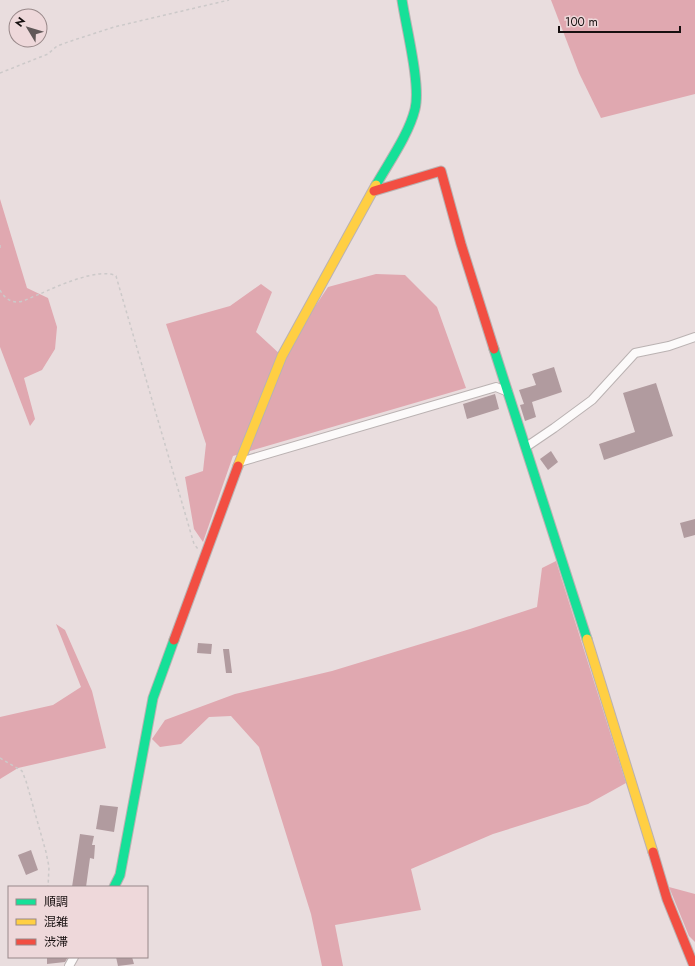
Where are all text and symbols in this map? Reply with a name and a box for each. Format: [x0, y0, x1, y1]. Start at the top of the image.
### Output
north arrow [8, 8, 48, 48]
scale bar [559, 8, 680, 34]
text: N [11, 13, 29, 30]
text: 100 m [565, 13, 598, 31]
legend [8, 886, 148, 958]
text: 順調 [44, 893, 68, 911]
text: 混雑 [44, 913, 68, 931]
text: 渋滞 [44, 933, 68, 951]

